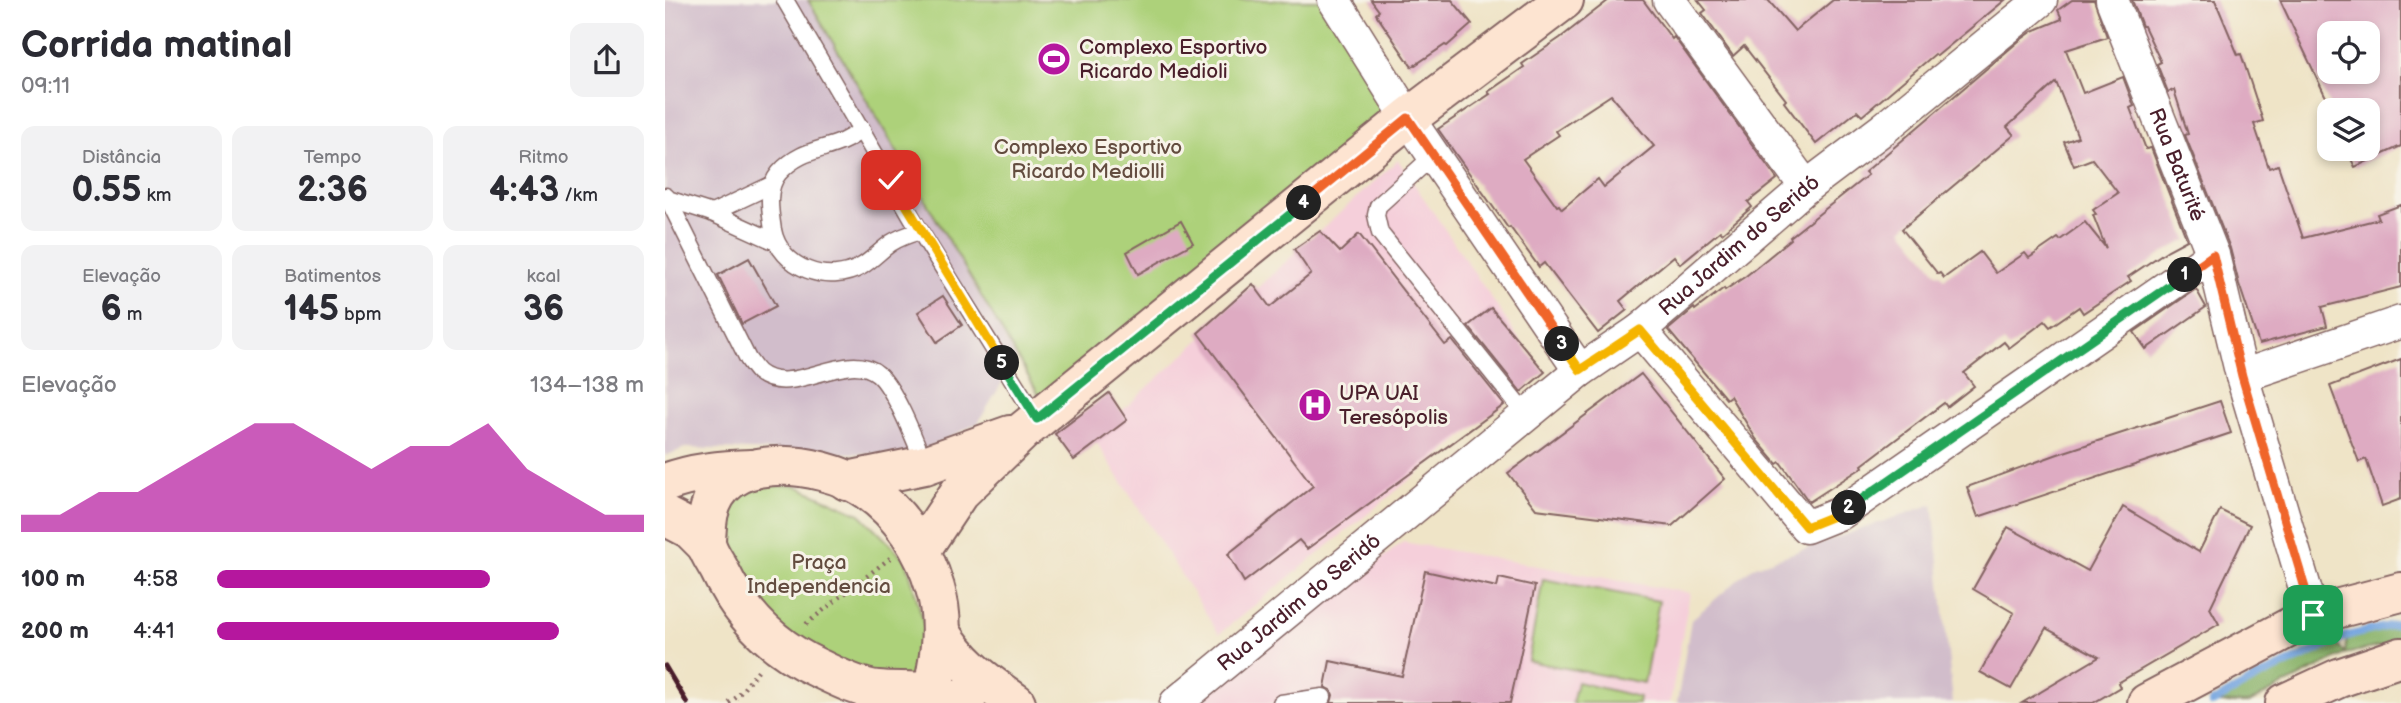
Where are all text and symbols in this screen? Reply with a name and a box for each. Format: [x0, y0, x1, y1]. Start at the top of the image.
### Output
map controls [2317, 21, 2380, 161]
button: locate [2317, 21, 2380, 84]
text: Corrida matinal [21, 23, 292, 68]
button: share [570, 23, 644, 97]
place label: Complexo Esportivo Ricardo Medioli [1079, 35, 1268, 84]
sports icon: Complexo Esportivo Ricardo Medioli [1035, 40, 1073, 78]
text: 09:11 [21, 72, 70, 100]
button: layers [2317, 98, 2380, 161]
street label: Rua Baturité [2143, 105, 2210, 225]
park label: Complexo Esportivo Ricardo Mediolli [994, 135, 1182, 184]
text: Distância [82, 146, 161, 169]
text: Tempo [303, 146, 362, 169]
text: Ritmo [518, 146, 569, 169]
pin [861, 150, 921, 210]
icon: check [872, 161, 910, 199]
text: 0.55 [71, 169, 141, 212]
text: 2:36 [297, 169, 368, 212]
text: 4:43 [489, 169, 559, 212]
street label: Rua Jardim do Seridó [1654, 169, 1824, 321]
text: km [141, 184, 172, 207]
text: /km [559, 184, 598, 207]
pin: 4 [1287, 186, 1321, 220]
text: 4 [1298, 191, 1309, 214]
pin: 1 [2167, 258, 2203, 292]
text: 1 [2181, 263, 2189, 286]
text: Elevação [82, 265, 161, 288]
text: Batimentos [284, 265, 381, 288]
text: kcal [526, 265, 561, 288]
text: 6 [100, 288, 122, 331]
text: 145 [283, 288, 339, 331]
text: 36 [523, 288, 564, 331]
text: m [122, 303, 143, 326]
text: bpm [339, 303, 382, 326]
pin: 3 [1545, 326, 1579, 362]
text: 3 [1556, 332, 1567, 355]
pin: 5 [985, 346, 1019, 380]
text: 5 [996, 351, 1007, 374]
text: Elevação [21, 371, 117, 399]
text: 134–138 m [530, 371, 644, 399]
place label: UPA UAI Teresópolis [1339, 381, 1448, 430]
hospital icon: UPA UAI Teresópolis [1296, 386, 1334, 424]
pin: 2 [1831, 490, 1867, 526]
text: 2 [1843, 496, 1854, 519]
street label: Rua Jardim do Seridó [1213, 528, 1386, 677]
park label: Praça Independencia [747, 550, 891, 599]
text: 100 m [21, 565, 85, 593]
text: 4:58 [133, 565, 178, 593]
pin [2283, 585, 2343, 645]
icon: arrive [2294, 596, 2332, 634]
text: 200 m [21, 617, 89, 645]
text: 4:41 [133, 617, 175, 645]

